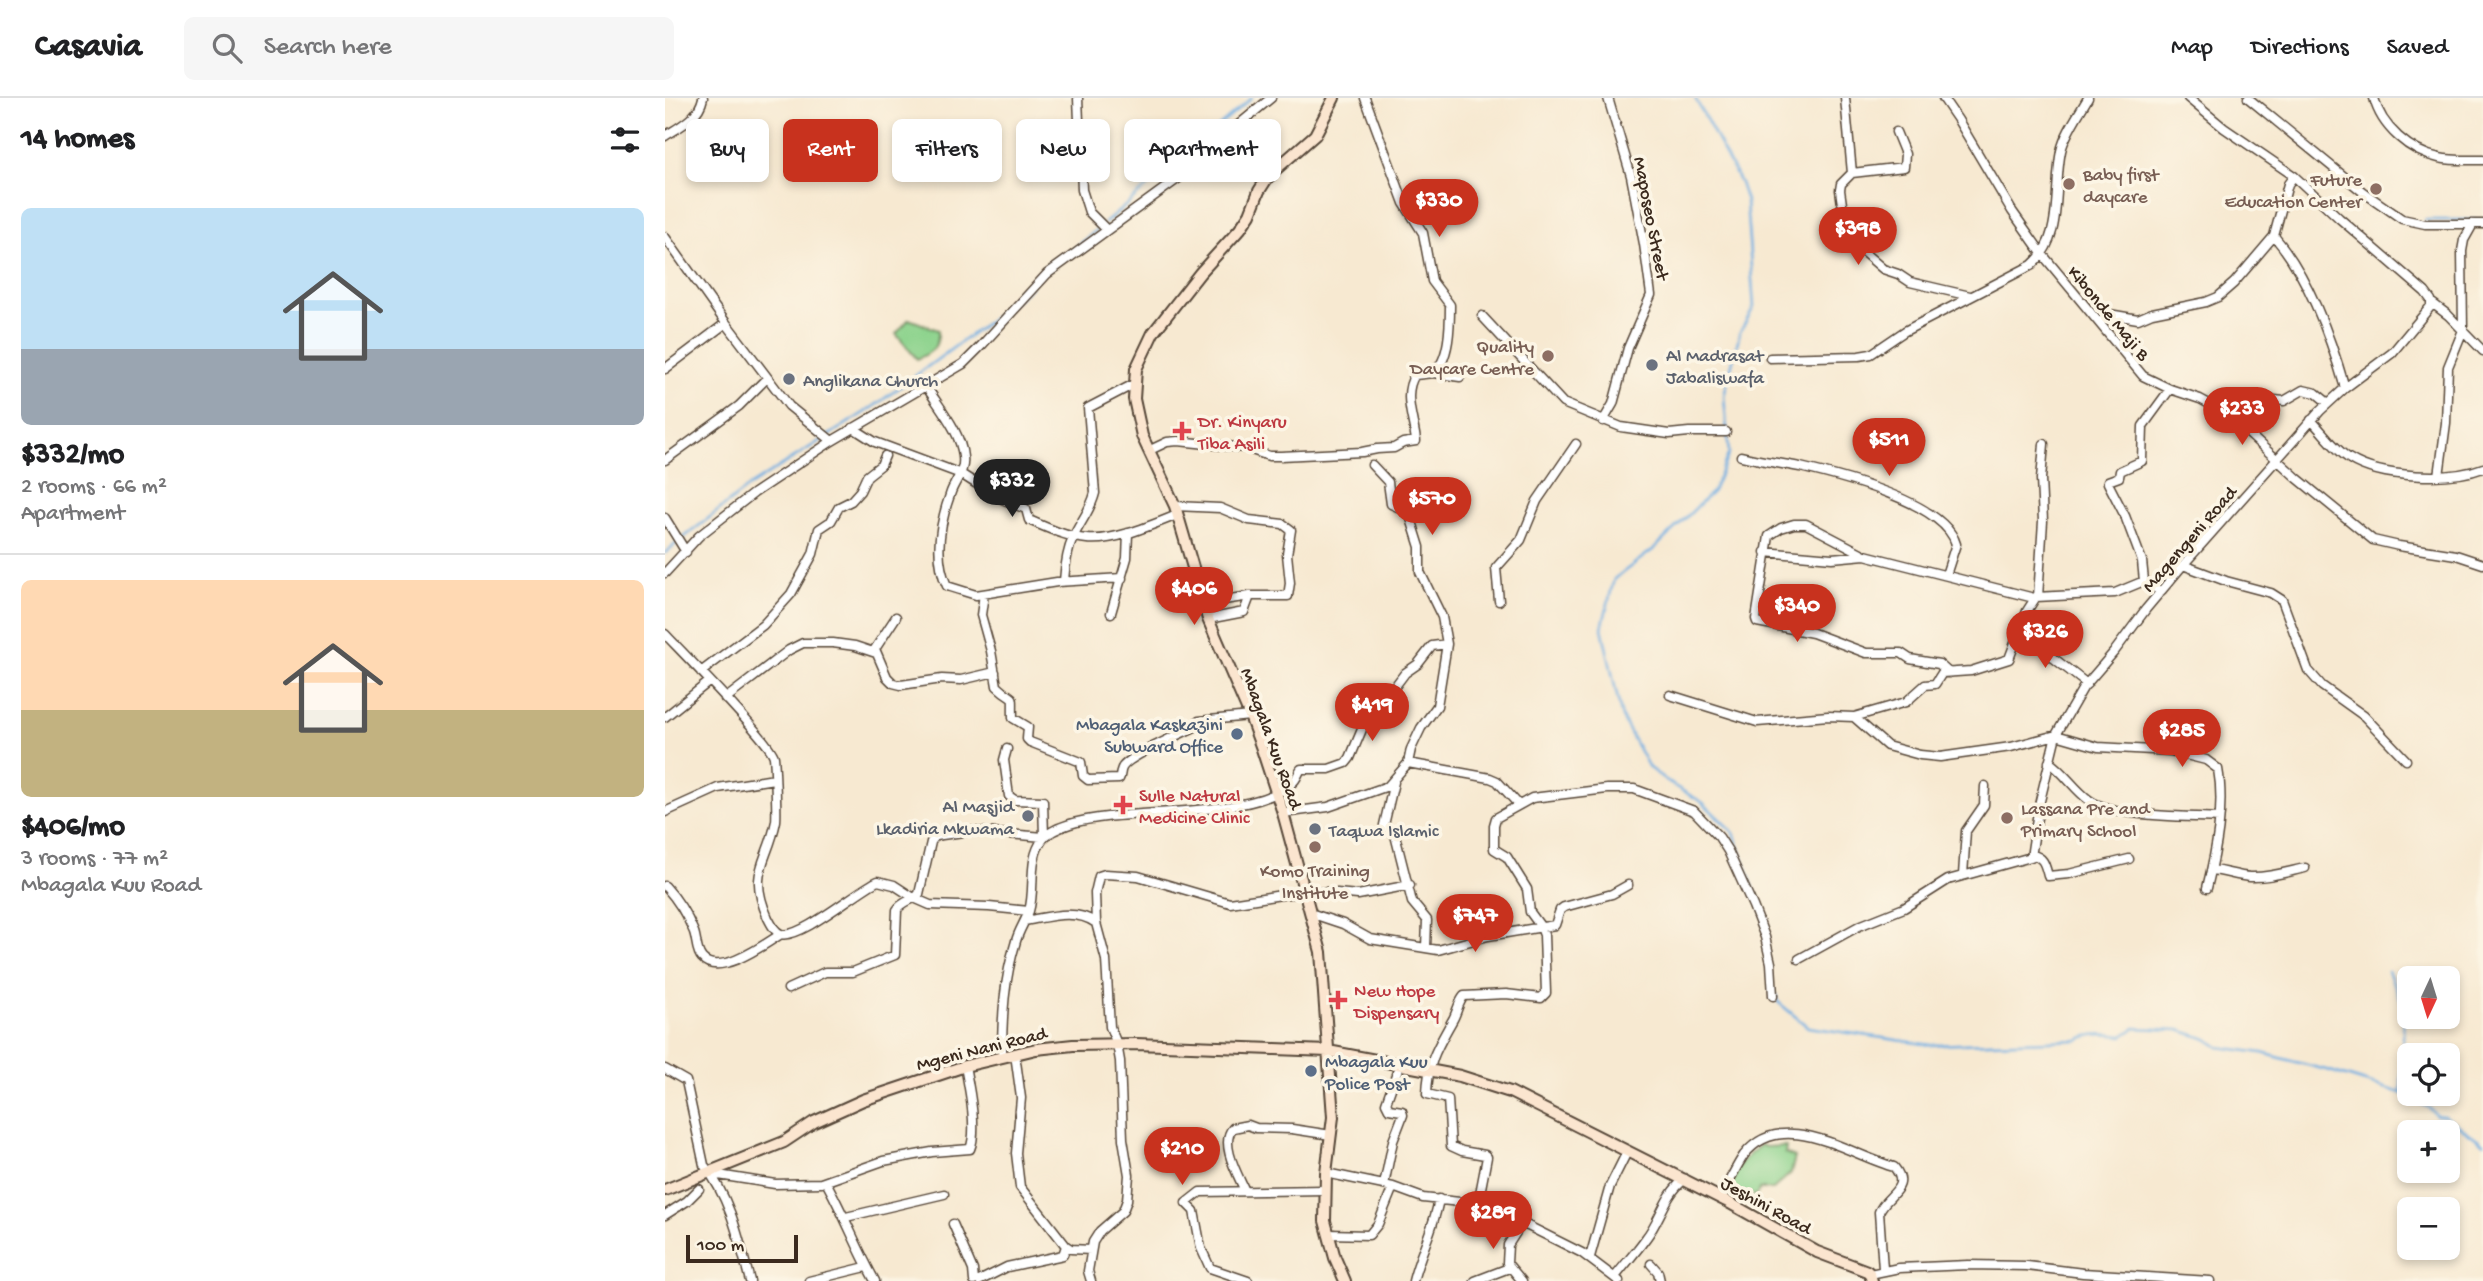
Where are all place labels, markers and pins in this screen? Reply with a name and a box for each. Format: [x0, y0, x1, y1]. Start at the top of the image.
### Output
place label: Baby first daycare [2082, 165, 2161, 210]
place label: Future Education Center [2224, 170, 2364, 215]
marker: Baby first daycare [2061, 176, 2077, 192]
pin: $330 [1398, 180, 1480, 239]
marker: Future Education Center [2368, 181, 2384, 197]
pin: $398 [1817, 208, 1899, 267]
place label: Quality Daycare Centre [1408, 337, 1535, 382]
place label: Al Madrasat Jabaliswafa [1666, 346, 1766, 391]
marker: Quality Daycare Centre [1540, 348, 1556, 364]
marker: Al Madrasat Jabaliswafa [1644, 357, 1660, 373]
marker: Anglikana Church [781, 371, 797, 387]
place label: Anglikana Church [803, 371, 938, 394]
pin: $233 [2201, 388, 2283, 447]
place label: Dr. Kinyaru Tiba Asili [1196, 412, 1287, 457]
pin: $511 [1848, 418, 1930, 478]
marker: Dr. Kinyaru Tiba Asili [1172, 421, 1192, 441]
pin: $332 [971, 460, 1053, 519]
pin: $570 [1391, 478, 1473, 537]
pin: $406 [1153, 568, 1235, 627]
pin: $340 [1756, 584, 1838, 644]
pin: $326 [2004, 610, 2086, 670]
pin: $419 [1331, 684, 1413, 743]
pin: $285 [2141, 710, 2223, 769]
place label: Mbagala Kaskazini Subward Office [1076, 715, 1223, 760]
marker: Mbagala Kaskazini Subward Office [1229, 726, 1245, 742]
place label: Sulle Natural Medicine Clinic [1139, 786, 1250, 831]
marker: Sulle Natural Medicine Clinic [1113, 795, 1133, 815]
place label: Al Masjid Lkadiria Mkwama [876, 797, 1016, 842]
place label: Lassana Pre and Primary School [2020, 799, 2151, 844]
marker: Al Masjid Lkadiria Mkwama [1020, 808, 1036, 824]
marker: Lassana Pre and Primary School [1999, 810, 2015, 826]
marker: Taqwa Islamic [1307, 821, 1323, 837]
place label: Taqwa Islamic [1328, 821, 1439, 844]
marker: Komo Training Institute [1307, 839, 1323, 855]
place label: Komo Training Institute [1260, 861, 1370, 906]
pin: $747 [1434, 894, 1516, 954]
place label: New Hope Dispensary [1352, 981, 1440, 1026]
marker: New Hope Dispensary [1328, 990, 1348, 1010]
place label: Mbagala Kuu Police Post [1324, 1052, 1428, 1097]
marker: Mbagala Kuu Police Post [1303, 1063, 1319, 1079]
pin: $210 [1141, 1128, 1223, 1187]
pin: $289 [1452, 1192, 1534, 1251]

